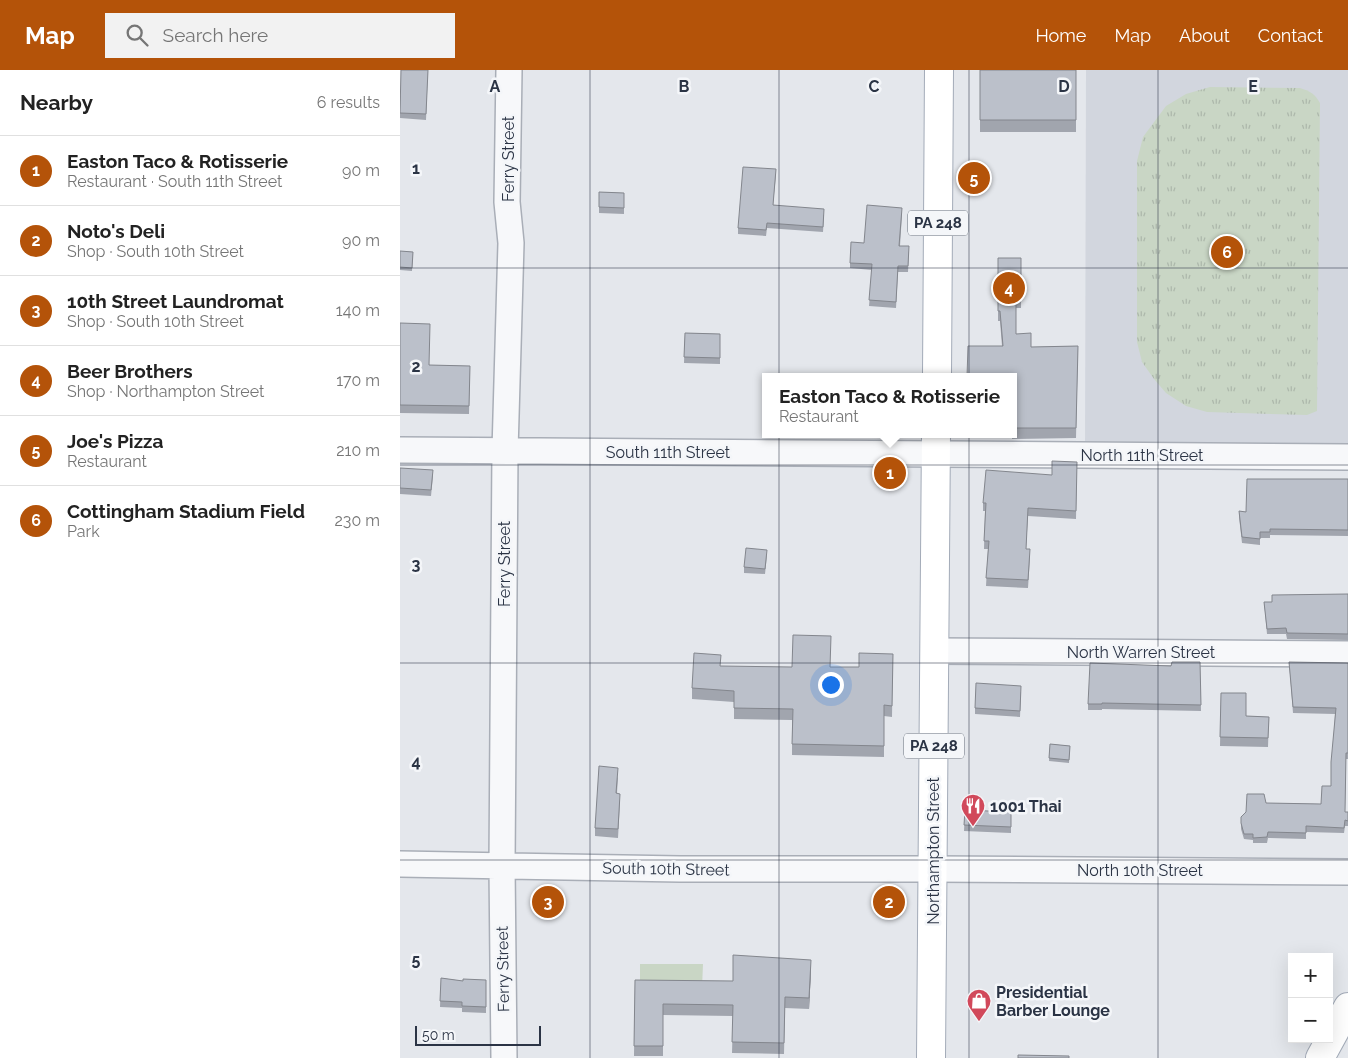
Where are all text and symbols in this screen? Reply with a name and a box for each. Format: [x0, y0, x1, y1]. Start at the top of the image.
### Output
search box [105, 13, 455, 58]
text: Map [25, 21, 75, 50]
icon: search [123, 21, 151, 49]
text: Search here [163, 24, 268, 46]
text: Home [1035, 25, 1086, 46]
text: Map [1114, 25, 1151, 46]
text: About [1179, 25, 1230, 46]
text: Contact [1258, 25, 1323, 46]
text: A [490, 77, 501, 96]
text: B [679, 77, 690, 96]
text: C [869, 77, 880, 96]
text: D [1058, 77, 1070, 96]
text: E [1248, 77, 1258, 96]
text: Nearby [20, 90, 93, 115]
text: 6 results [317, 93, 380, 112]
street label: Ferry Street [499, 115, 518, 202]
text: Easton Taco & Rotisserie [67, 150, 288, 172]
text: 1 [412, 159, 420, 178]
pin: 5 [958, 159, 990, 197]
text: 1 [32, 161, 40, 180]
text: 90 m [342, 161, 380, 180]
text: Restaurant · South 11th Street [67, 172, 282, 191]
road number: PA 248 [908, 210, 968, 236]
text: Noto's Deli [67, 220, 165, 242]
text: 2 [31, 231, 41, 250]
text: 90 m [342, 231, 380, 250]
pin: 6 [1211, 233, 1243, 271]
text: Shop · South 10th Street [67, 242, 244, 261]
pin: 4 [993, 269, 1025, 307]
text: 10th Street Laundromat [67, 290, 284, 312]
text: 3 [32, 301, 40, 320]
text: 140 m [336, 301, 380, 320]
text: Shop · South 10th Street [67, 312, 244, 331]
text: 2 [411, 357, 421, 376]
text: Beer Brothers [67, 360, 193, 382]
text: 4 [31, 371, 41, 390]
text: 170 m [336, 371, 380, 390]
popup [762, 373, 1017, 438]
text: Shop · Northampton Street [67, 382, 264, 401]
text: Easton Taco & Rotisserie [779, 385, 1000, 407]
text: Restaurant [779, 407, 859, 426]
text: Joe's Pizza [67, 430, 163, 452]
text: 5 [32, 441, 40, 460]
text: 210 m [336, 441, 380, 460]
street label: South 11th Street [606, 443, 731, 462]
street label: North 11th Street [1081, 446, 1204, 465]
text: Restaurant [67, 452, 147, 471]
pin: 1 [874, 454, 906, 492]
text: Cottingham Stadium Field [67, 500, 305, 522]
text: 6 [31, 511, 41, 530]
text: 230 m [335, 511, 380, 530]
street label: Ferry Street [495, 520, 514, 607]
text: Park [67, 522, 100, 541]
text: 3 [412, 555, 421, 574]
street label: North Warren Street [1067, 643, 1216, 662]
your location [818, 672, 844, 698]
road number: PA 248 [904, 734, 964, 758]
text: 4 [411, 752, 421, 771]
street label: Northampton Street [924, 777, 943, 925]
restaurant icon: 1001 Thai [960, 793, 986, 827]
place label: 1001 Thai [990, 797, 1062, 816]
street label: South 10th Street [602, 858, 730, 880]
street label: North 10th Street [1077, 861, 1204, 880]
pin: 3 [532, 883, 564, 921]
pin: 2 [873, 883, 905, 921]
street label: Ferry Street [493, 925, 513, 1012]
text: 5 [412, 950, 421, 969]
map controls [1288, 953, 1333, 1043]
button: + [1288, 953, 1333, 998]
place label: Presidential Barber Lounge [996, 983, 1110, 1020]
shop icon: Presidential Barber Lounge [966, 988, 992, 1022]
button: − [1288, 998, 1333, 1043]
scale bar [415, 1023, 541, 1046]
text: 50 m [422, 1027, 455, 1043]

